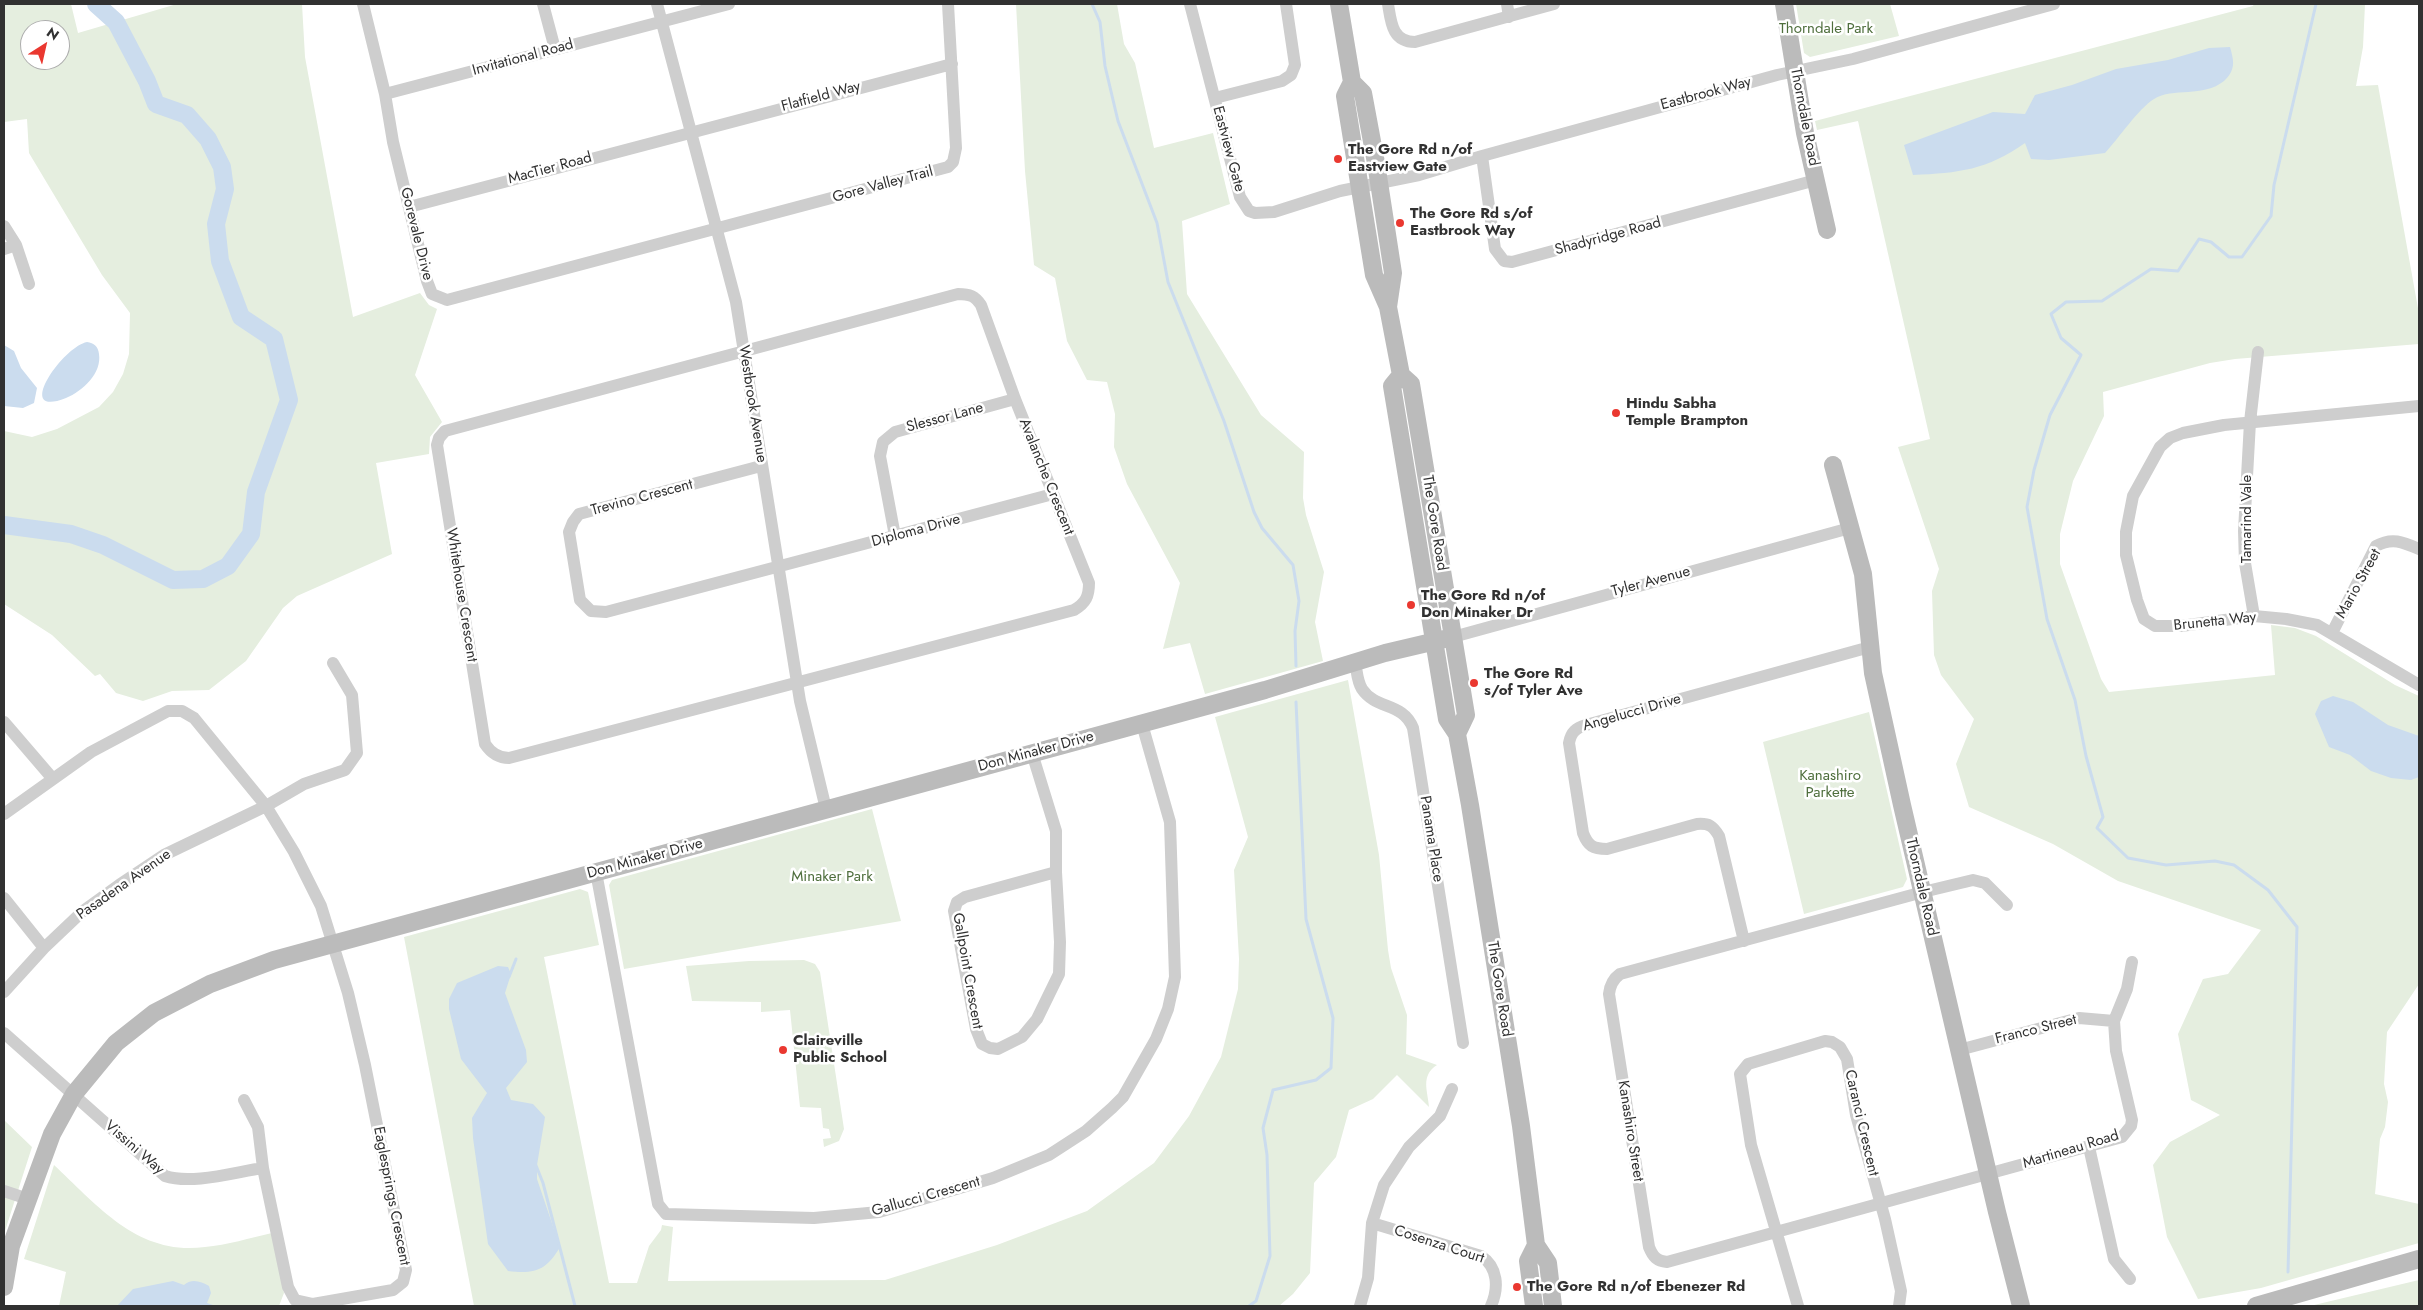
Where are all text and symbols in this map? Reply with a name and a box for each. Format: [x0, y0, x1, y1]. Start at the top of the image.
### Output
north arrow [20, 20, 70, 70]
park label: Thorndale Park [1779, 20, 1873, 38]
text: N [43, 22, 63, 45]
street label: Invitational Road [471, 36, 575, 80]
street label: Thorndale Road [1786, 66, 1822, 168]
street label: Eastbrook Way [1659, 73, 1753, 115]
street label: Flatfield Way [779, 78, 863, 116]
street label: Eastview Gate [1208, 104, 1248, 194]
place label: The Gore Rd n/of Eastview Gate [1348, 141, 1472, 176]
street label: MacTier Road [506, 149, 594, 189]
marker: The Gore Rd n/of Eastview Gate [1332, 153, 1344, 165]
street label: Gore Valley Trail [831, 163, 935, 207]
street label: Gorevale Drive [396, 186, 436, 282]
place label: The Gore Rd s/of Eastbrook Way [1410, 205, 1532, 240]
street label: Shadyridge Road [1553, 214, 1663, 260]
marker: The Gore Rd s/of Eastbrook Way [1394, 217, 1406, 229]
street label: Westbrook Avenue [734, 344, 770, 464]
place label: Hindu Sabha Temple Brampton [1626, 395, 1748, 430]
street label: Slessor Lane [905, 399, 985, 437]
marker: Hindu Sabha Temple Brampton [1610, 407, 1622, 419]
street label: Avalanche Crescent [1014, 416, 1078, 538]
street label: The Gore Road [1418, 474, 1450, 572]
street label: Tamarind Vale [2238, 475, 2256, 563]
street label: Trevino Crescent [589, 476, 695, 520]
street label: Diploma Drive [870, 511, 962, 551]
street label: Whitehouse Crescent [442, 527, 480, 663]
street label: Mario Street [2332, 546, 2386, 622]
street label: Tyler Avenue [1610, 563, 1692, 601]
place label: The Gore Rd n/of Don Minaker Dr [1421, 587, 1545, 622]
marker: The Gore Rd n/of Don Minaker Dr [1405, 599, 1417, 611]
street label: Brunetta Way [2173, 609, 2257, 635]
place label: The Gore Rd s/of Tyler Ave [1484, 665, 1583, 700]
marker: The Gore Rd s/of Tyler Ave [1468, 677, 1480, 689]
street label: Angelucci Drive [1581, 690, 1683, 736]
street label: Don Minaker Drive [976, 728, 1096, 776]
park label: Kanashiro Parkette [1799, 767, 1861, 802]
street label: Panama Place [1415, 794, 1447, 884]
street label: Don Minaker Drive [585, 835, 705, 883]
street label: Thorndale Road [1901, 836, 1941, 938]
street label: Pasadena Avenue [73, 846, 175, 924]
park label: Minaker Park [791, 868, 873, 886]
street label: Gallpoint Crescent [948, 911, 986, 1031]
street label: The Gore Road [1483, 940, 1515, 1038]
street label: Franco Street [1994, 1011, 2078, 1049]
place label: Claireville Public School [793, 1032, 887, 1067]
marker: Claireville Public School [777, 1044, 789, 1056]
street label: Caranci Crescent [1840, 1068, 1882, 1178]
street label: Kanashiro Street [1613, 1079, 1647, 1183]
street label: Vissini Way [100, 1117, 168, 1179]
street label: Eaglesprings Crescent [369, 1125, 413, 1267]
street label: Martineau Road [2021, 1127, 2121, 1173]
street label: Gallucci Crescent [870, 1173, 982, 1221]
street label: Cosenza Court [1392, 1222, 1486, 1268]
place label: The Gore Rd n/of Ebenezer Rd [1527, 1278, 1745, 1296]
marker: The Gore Rd n/of Ebenezer Rd [1511, 1281, 1523, 1293]

